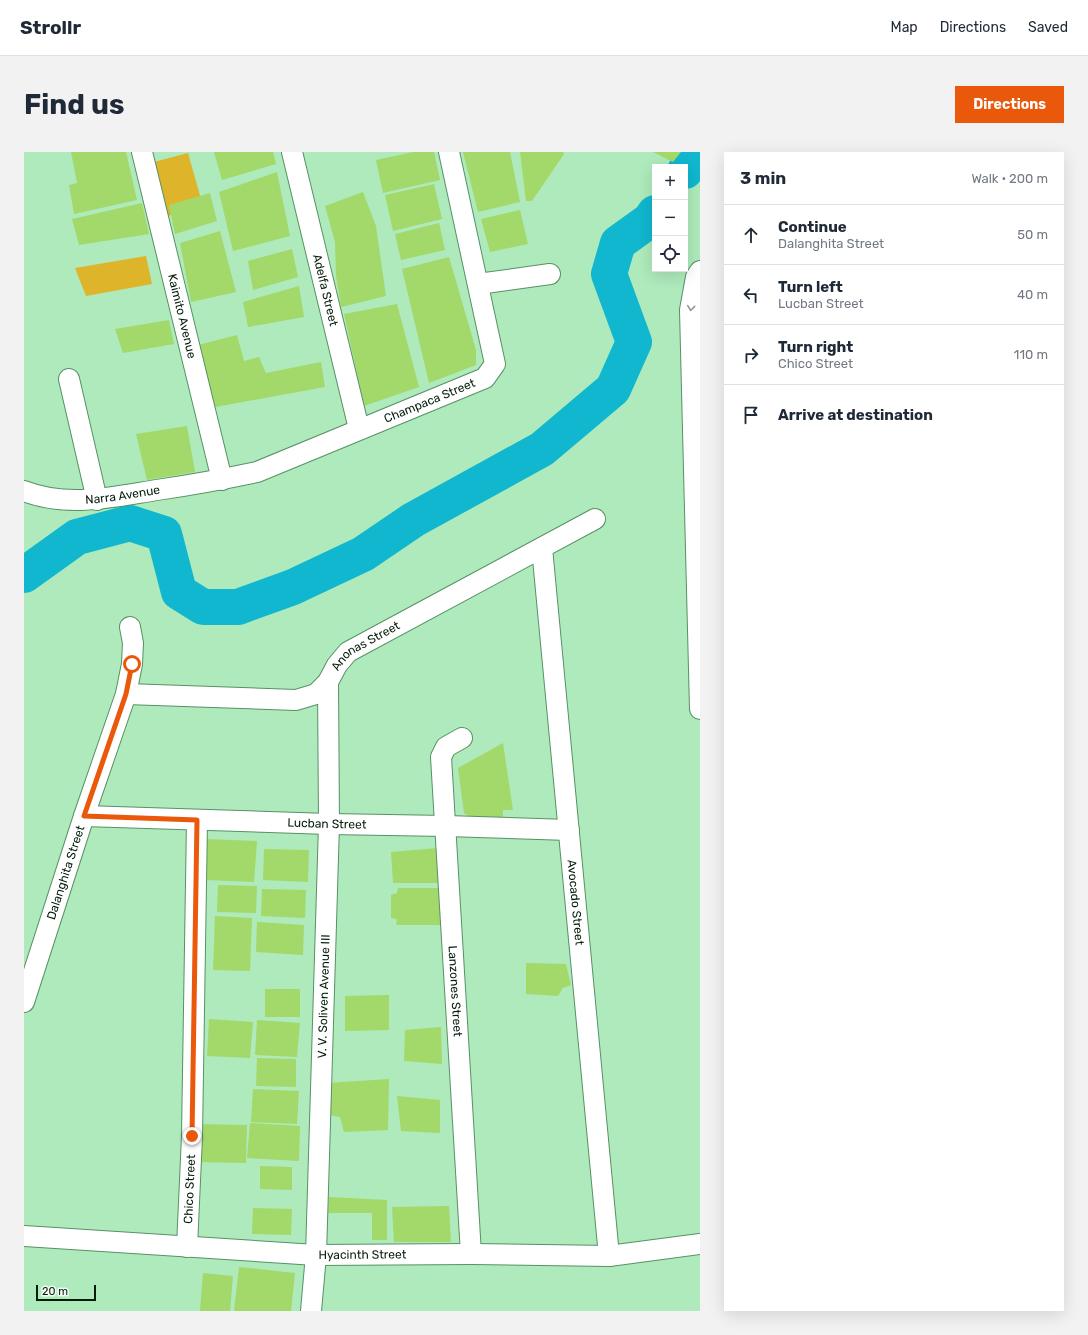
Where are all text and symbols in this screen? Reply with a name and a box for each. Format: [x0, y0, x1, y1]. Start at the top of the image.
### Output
text: Strollr [20, 16, 81, 39]
text: Map [891, 19, 918, 36]
text: Directions [940, 19, 1006, 36]
text: Saved [1028, 19, 1068, 36]
button: Directions [955, 86, 1064, 123]
text: Find us [24, 88, 124, 121]
map controls [652, 164, 688, 272]
button: + [652, 164, 688, 200]
text: 3 min [740, 168, 786, 188]
text: Walk · 200 m [971, 171, 1048, 186]
button: − [652, 200, 688, 236]
text: Continue [778, 218, 847, 236]
icon: ahead [740, 224, 762, 246]
text: 50 m [1017, 227, 1048, 242]
button: locate [652, 236, 688, 272]
text: Dalanghita Street [778, 236, 884, 251]
street label: Adelfa Street [310, 253, 341, 328]
street label: Kaimito Avenue [165, 272, 199, 360]
text: Turn left [778, 278, 843, 296]
icon: left [740, 284, 762, 306]
text: 40 m [1017, 287, 1048, 302]
text: Lucban Street [778, 296, 864, 311]
one-way arrow [687, 305, 696, 311]
text: Turn right [778, 338, 853, 356]
icon: right [740, 344, 762, 366]
text: 110 m [1014, 347, 1048, 362]
text: Chico Street [778, 356, 853, 371]
street label: Champaca Street [382, 376, 477, 426]
icon: arrive [740, 404, 762, 426]
text: Arrive at destination [778, 406, 933, 424]
street label: Narra Avenue [85, 483, 161, 507]
street label: Anonas Street [328, 618, 402, 673]
route start [123, 655, 141, 673]
street label: Lucban Street [287, 816, 367, 832]
street label: Dalanghita Street [44, 823, 88, 921]
street label: Avocado Street [565, 859, 587, 946]
street label: V. V. Soliven Avenue III [315, 934, 333, 1058]
street label: Lanzones Street [445, 945, 465, 1037]
route end [183, 1127, 201, 1145]
street label: Chico Street [181, 1154, 198, 1224]
street label: Hyacinth Street [318, 1247, 407, 1262]
scale bar [36, 1283, 96, 1302]
text: 20 m [42, 1285, 68, 1298]

